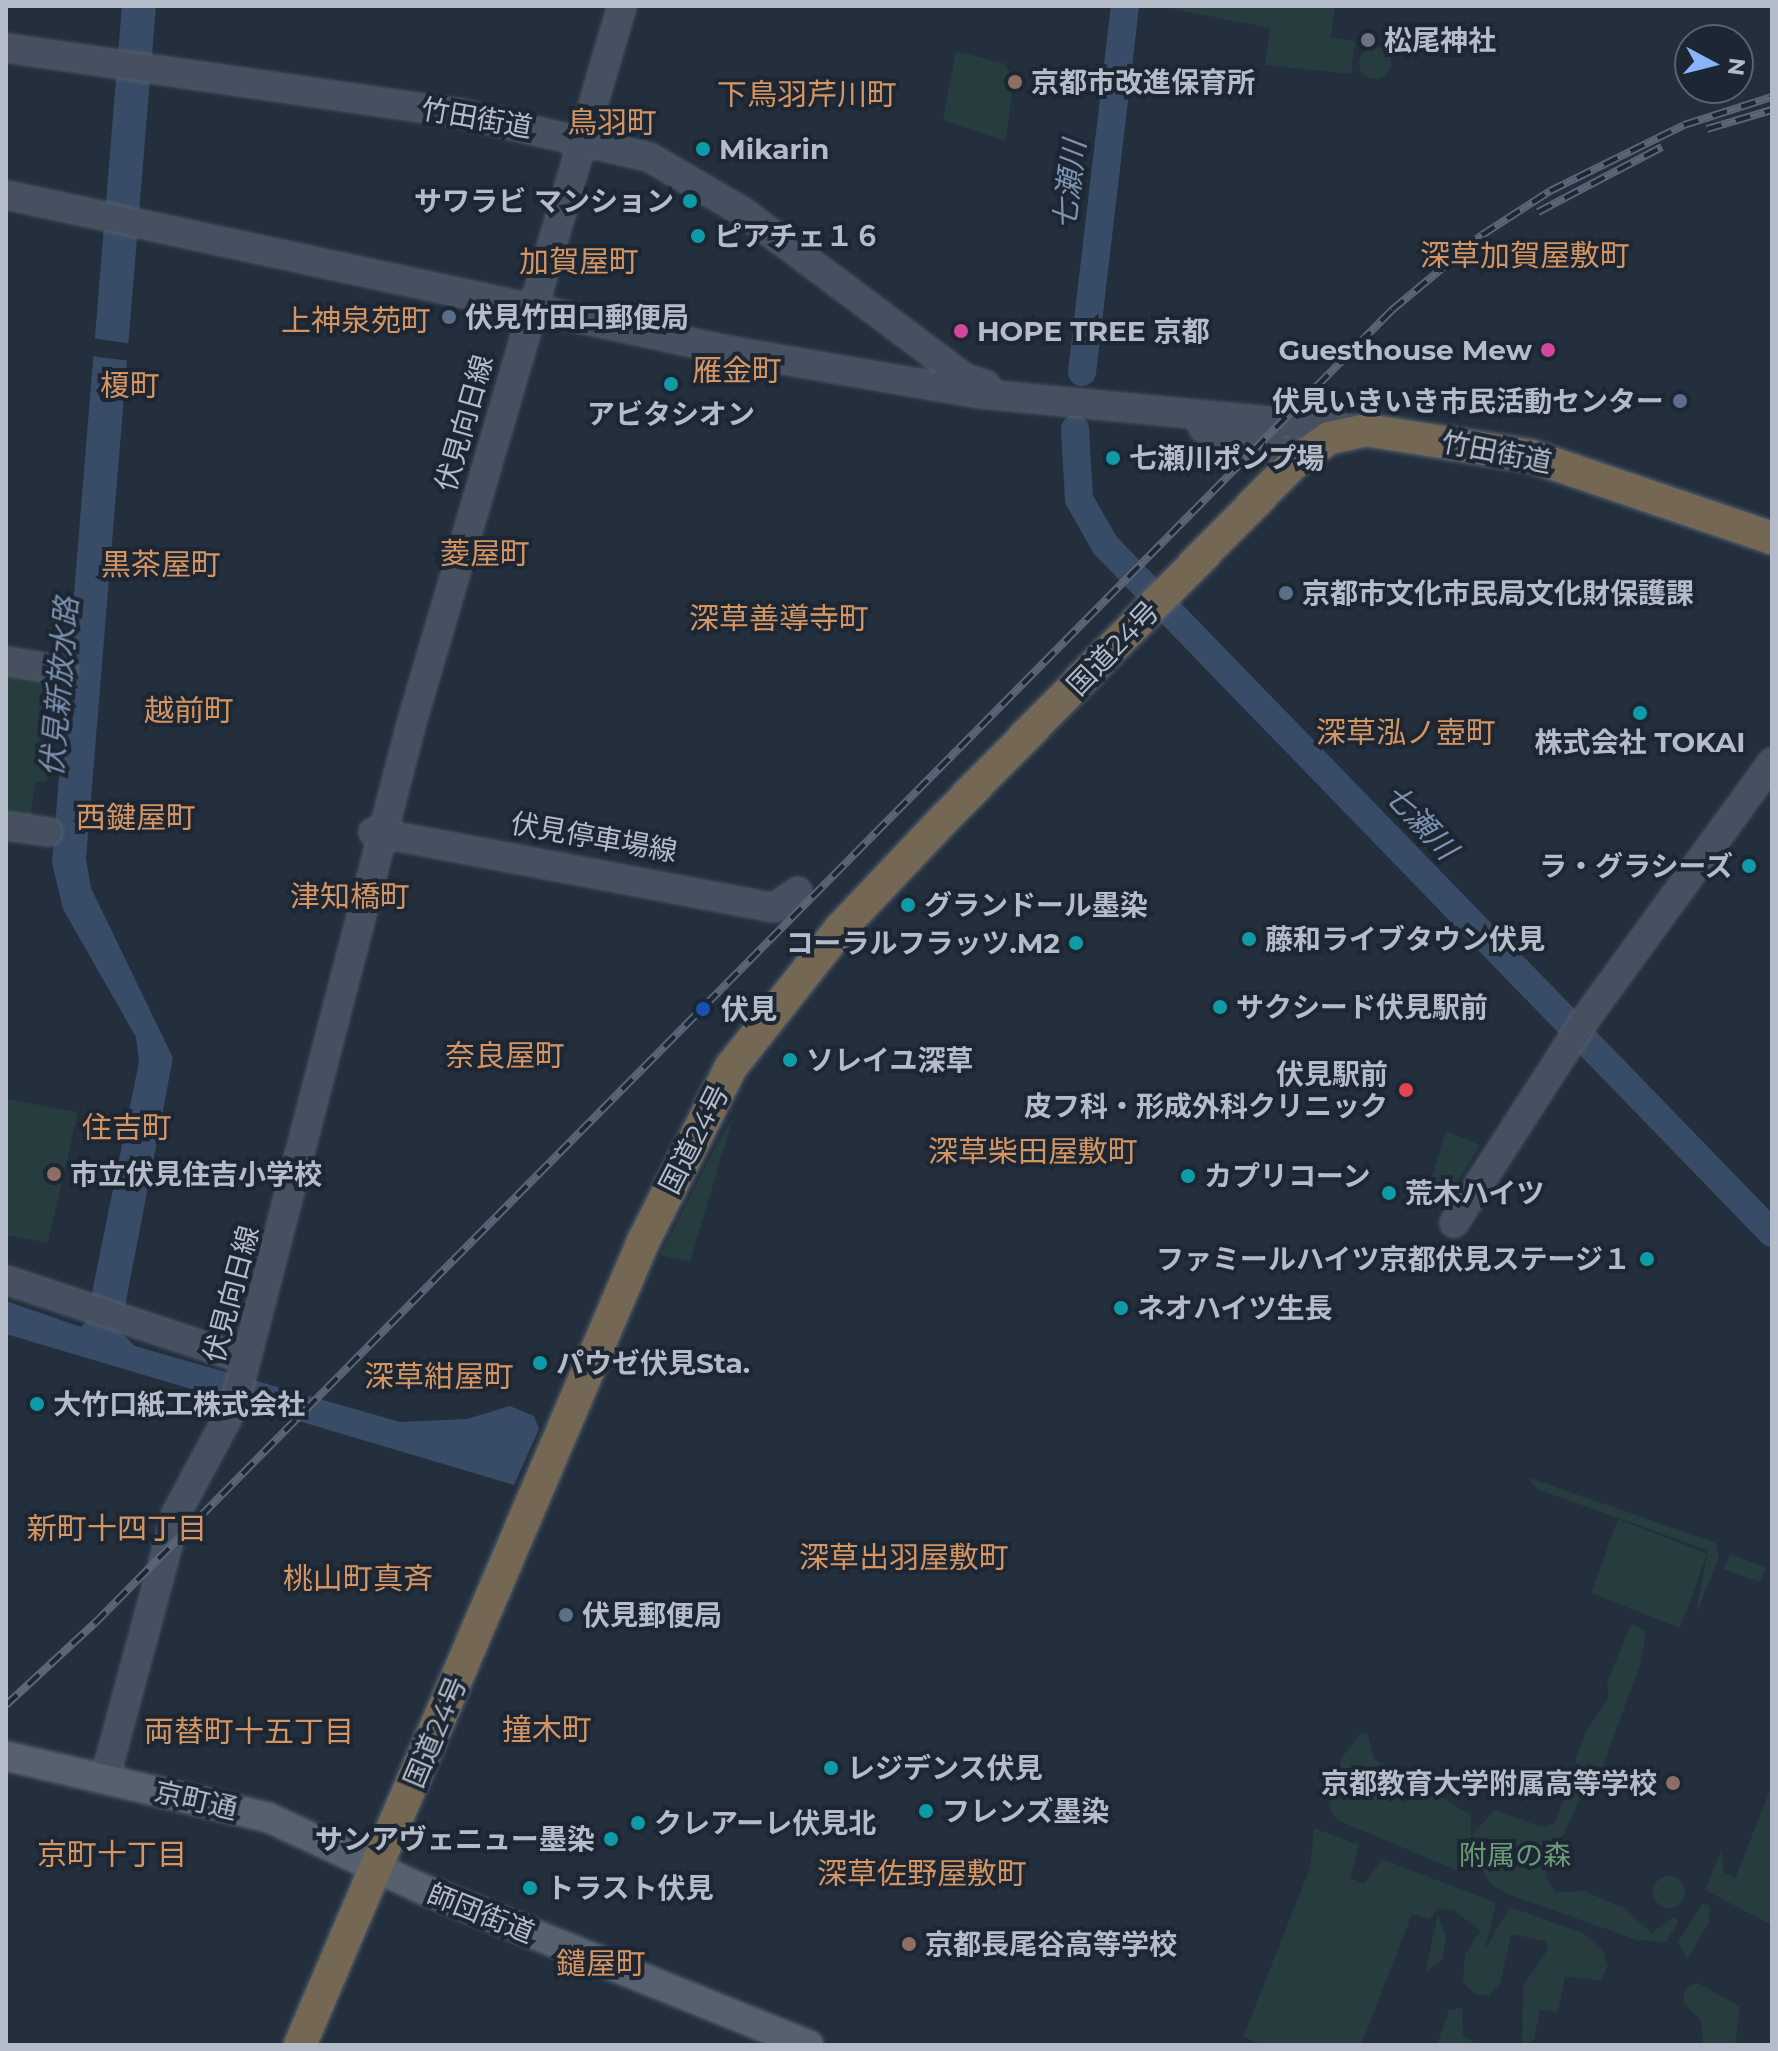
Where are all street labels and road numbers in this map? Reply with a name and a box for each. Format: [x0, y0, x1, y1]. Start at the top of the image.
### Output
street label: 竹田街道 [419, 92, 535, 144]
street label: 伏見向日線 [429, 351, 499, 495]
street label: 竹田街道 [1439, 425, 1555, 479]
street label: 国道24号 [1060, 594, 1166, 702]
street label: 伏見停車場線 [508, 806, 680, 868]
street label: 国道24号 [652, 1079, 736, 1199]
street label: 伏見向日線 [197, 1222, 265, 1366]
street label: 国道24号 [397, 1671, 473, 1793]
street label: 京町通 [151, 1774, 241, 1826]
street label: 師団街道 [423, 1876, 539, 1950]

